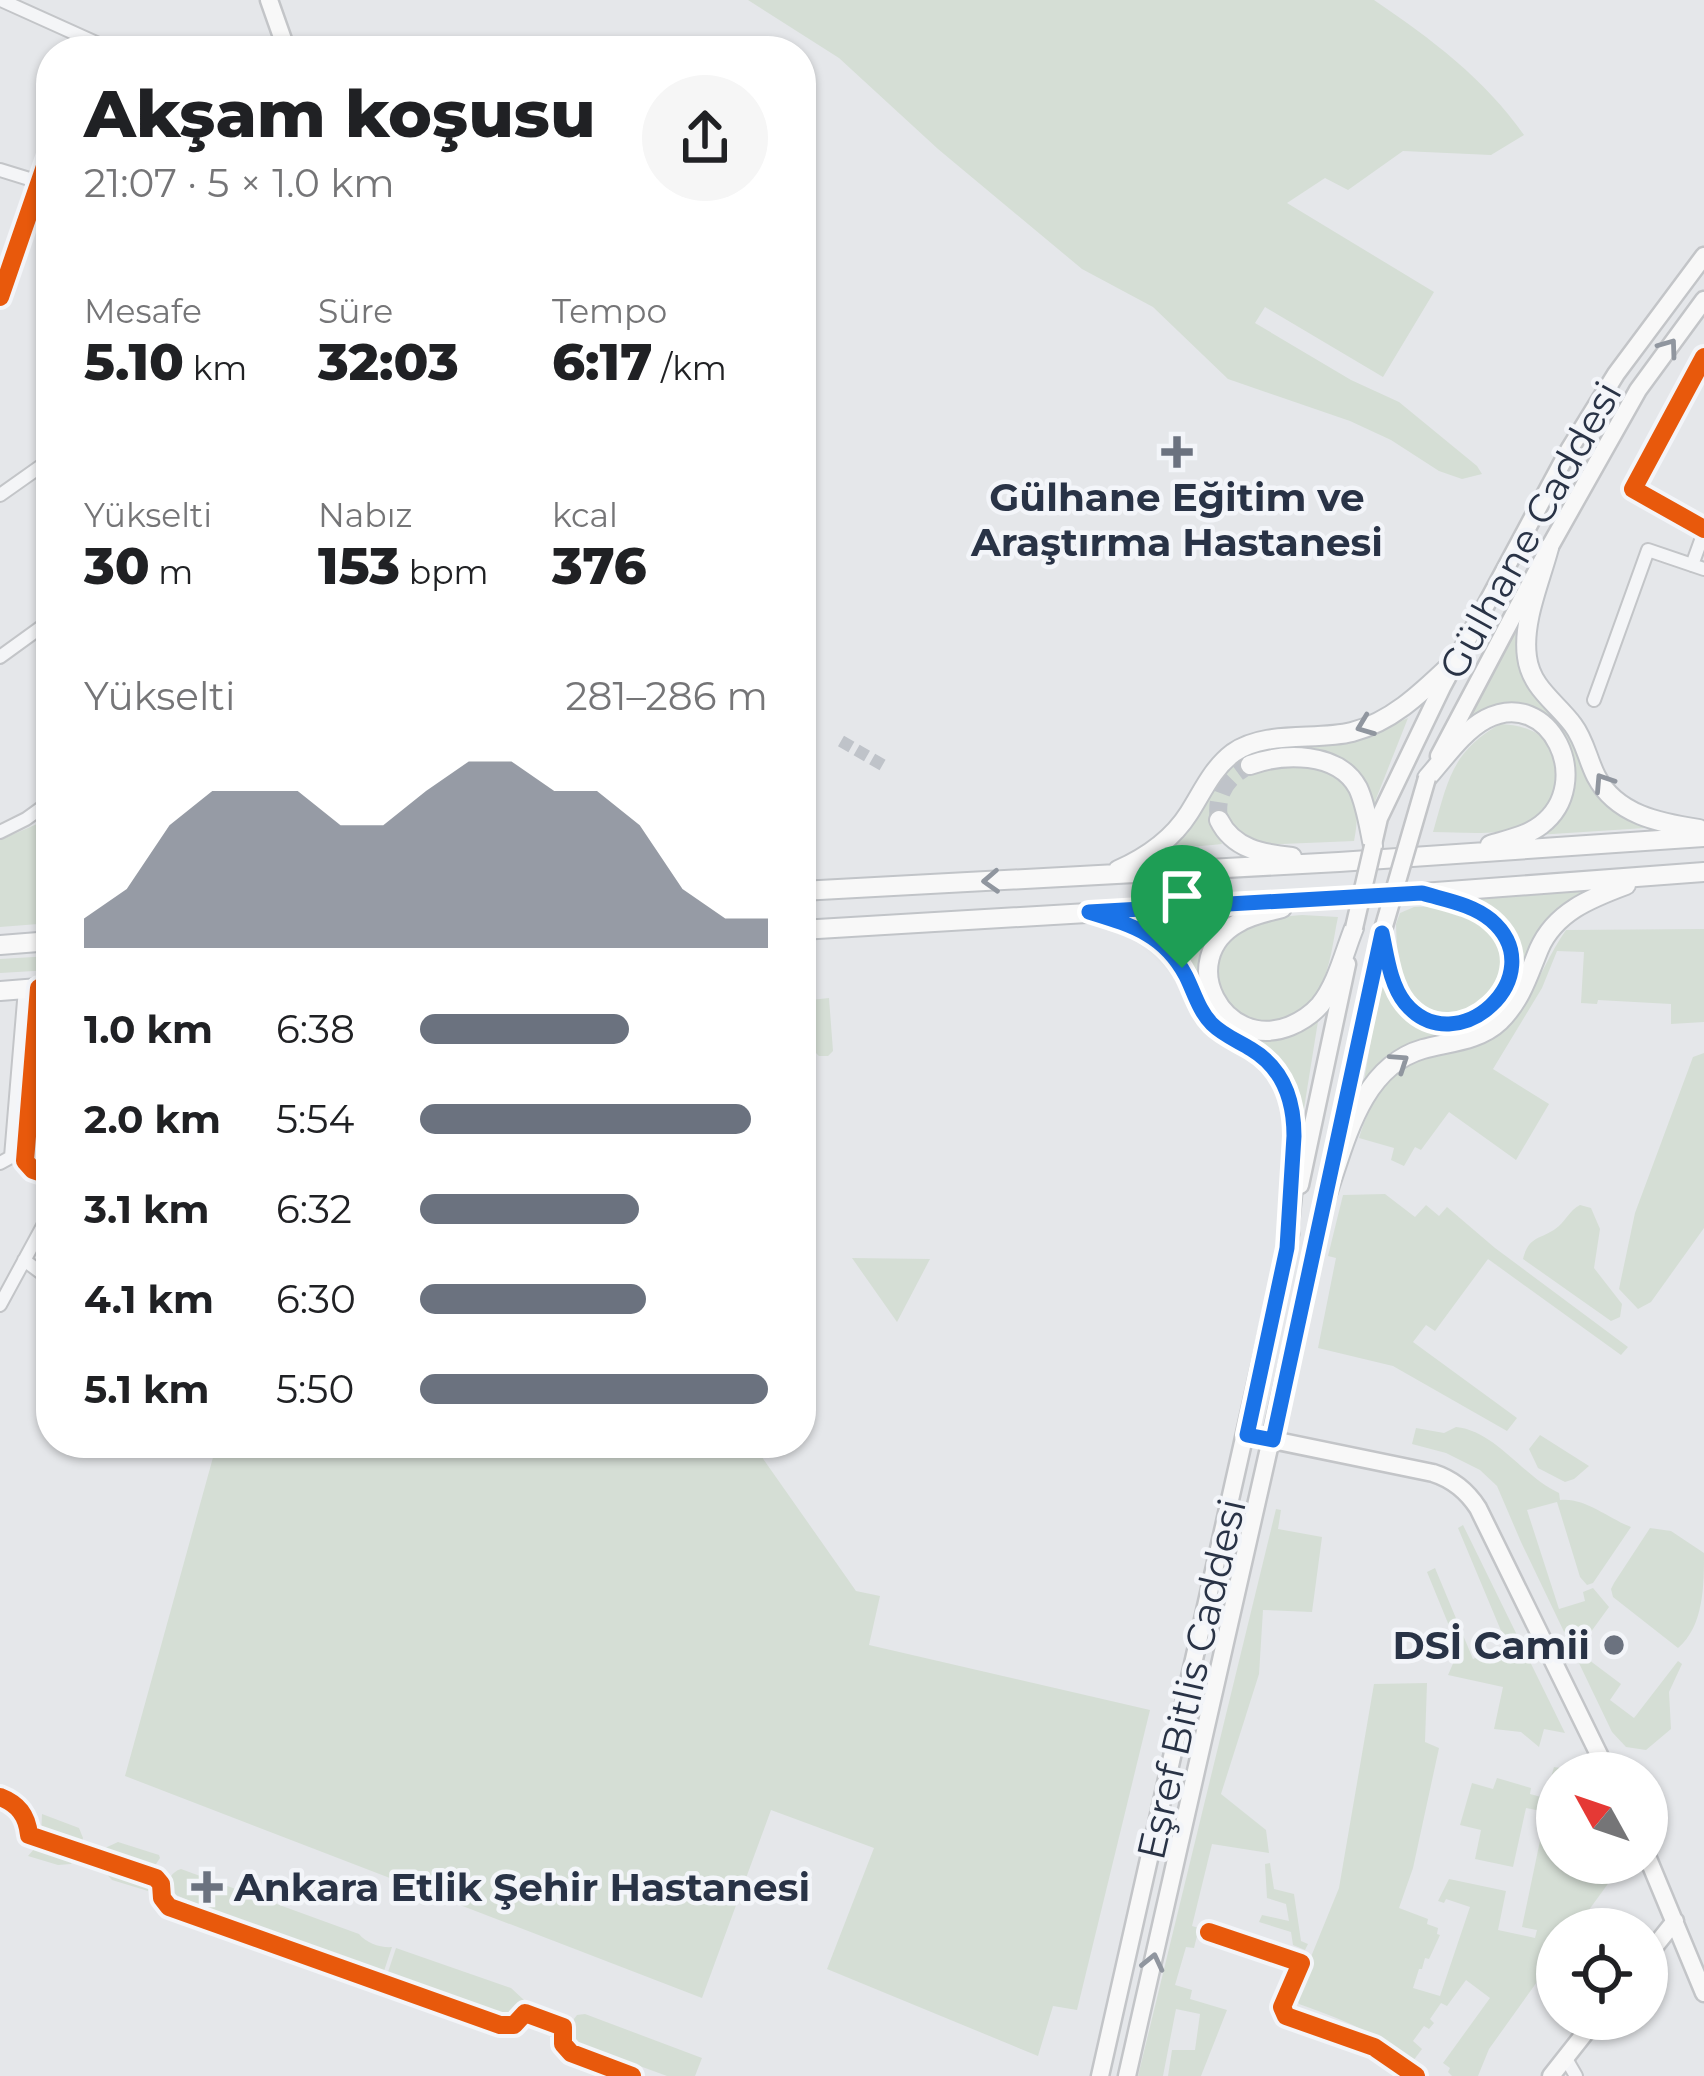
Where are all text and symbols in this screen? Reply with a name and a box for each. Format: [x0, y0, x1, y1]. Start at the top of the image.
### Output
text: Akşam koşusu [84, 73, 596, 154]
button: share [642, 75, 768, 201]
text: 21:07 · 5 × 1.0 km [84, 159, 395, 207]
text: Mesafe [84, 291, 202, 331]
text: Süre [318, 291, 393, 331]
text: Tempo [552, 291, 667, 331]
text: 5.10 [84, 331, 184, 393]
text: 32:03 [318, 331, 459, 393]
text: 6:17 [552, 331, 652, 393]
one-way arrow [1655, 339, 1677, 360]
text: km [184, 348, 247, 388]
text: /km [652, 348, 727, 388]
street label: Gülhane Caddesi [1428, 373, 1632, 687]
marker: Gülhane Eğitim ve Araştırma Hastanesi [1161, 436, 1193, 468]
place label: Gülhane Eğitim ve Araştırma Hastanesi [970, 473, 1383, 566]
text: Yükselti [84, 495, 212, 535]
text: Nabız [318, 495, 412, 535]
text: kcal [552, 495, 618, 535]
text: 30 [84, 535, 150, 597]
text: 153 [318, 535, 400, 597]
text: 376 [552, 535, 647, 597]
text: m [150, 552, 193, 592]
text: bpm [400, 552, 489, 592]
text: Yükselti [84, 672, 235, 720]
text: 281–286 m [565, 672, 768, 720]
one-way arrow [1355, 712, 1376, 737]
one-way arrow [1596, 773, 1618, 795]
pin [1131, 845, 1233, 968]
icon: arrive [1149, 863, 1215, 929]
one-way arrow [981, 868, 1000, 894]
text: 1.0 km [84, 1005, 213, 1053]
text: 6:38 [276, 1005, 355, 1053]
one-way arrow [1387, 1054, 1409, 1076]
text: 2.0 km [84, 1095, 221, 1143]
text: 5:54 [276, 1095, 354, 1143]
text: 3.1 km [84, 1185, 209, 1233]
text: 6:32 [276, 1185, 352, 1233]
text: 4.1 km [84, 1275, 214, 1323]
text: 6:30 [276, 1275, 356, 1323]
text: 5.1 km [84, 1365, 209, 1413]
text: 5:50 [276, 1365, 354, 1413]
street label: Eşref Bitlis Caddesi [1126, 1494, 1256, 1864]
place label: DSİ Camii [1393, 1621, 1590, 1669]
marker: DSİ Camii [1601, 1632, 1627, 1658]
north arrow [1536, 1752, 1668, 1884]
map controls [1536, 1752, 1668, 2040]
place label: Ankara Etlik Şehir Hastanesi [233, 1863, 810, 1911]
marker: Ankara Etlik Şehir Hastanesi [191, 1871, 223, 1903]
button: locate [1536, 1908, 1668, 2040]
one-way arrow [1139, 1952, 1164, 1972]

